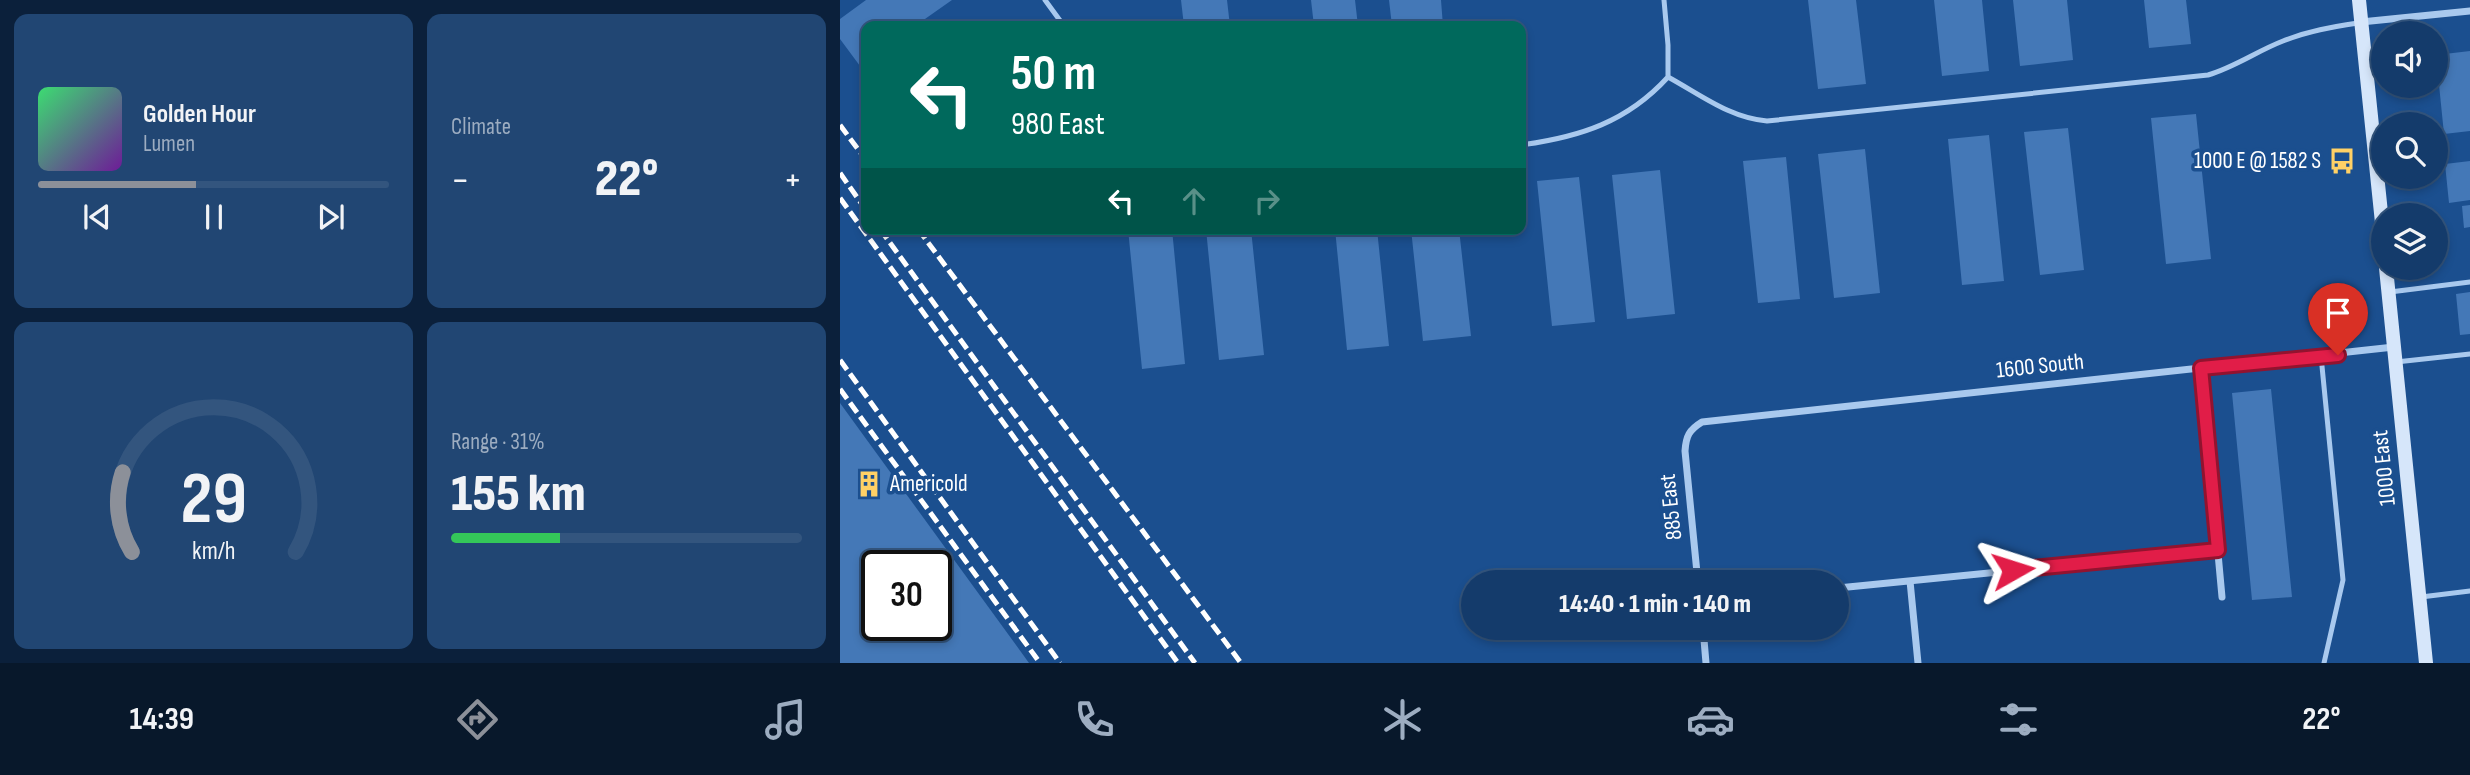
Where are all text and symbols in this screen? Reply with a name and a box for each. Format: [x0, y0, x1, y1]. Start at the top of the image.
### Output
map controls [2371, 21, 2448, 280]
button: sound [2371, 21, 2448, 98]
text: 50 m [1011, 45, 1096, 104]
icon: left [896, 49, 987, 140]
text: Golden Hour [143, 99, 256, 130]
text: 980 East [1011, 105, 1105, 144]
button: search [2371, 112, 2448, 189]
text: Climate [451, 113, 511, 141]
text: Lumen [143, 130, 195, 158]
bus stop icon: 1000 E @ 1582 S [2327, 146, 2357, 176]
place label: 1000 E @ 1582 S [2194, 147, 2321, 175]
text: 22° [595, 148, 658, 211]
text: − [451, 158, 470, 203]
text: + [783, 158, 802, 203]
icon: left [1102, 182, 1140, 220]
icon: ahead [1175, 182, 1213, 220]
icon: right [1248, 182, 1286, 220]
icon: previous [78, 198, 116, 236]
icon: pause [195, 198, 233, 236]
icon: next [312, 198, 350, 236]
button: layers [2371, 203, 2448, 280]
pin [2308, 283, 2368, 355]
icon: arrive [2319, 294, 2357, 332]
street label: 1600 South [1995, 347, 2085, 385]
text: Range · 31% [451, 428, 545, 456]
street label: 1000 East [2366, 429, 2402, 507]
text: 29 [180, 456, 247, 544]
text: 155 km [451, 463, 586, 526]
building icon: Americold [854, 469, 884, 499]
place label: Americold [889, 470, 968, 498]
street label: 885 East [1654, 473, 1688, 541]
position arrow [1976, 533, 2050, 607]
text: km/h [192, 535, 235, 566]
speed limit sign: 30 [861, 550, 952, 641]
text: 14:40 · 1 min · 140 m [1559, 589, 1751, 620]
icon: directions [453, 695, 502, 744]
icon: music [761, 695, 810, 744]
icon: phone [1070, 695, 1119, 744]
icon: climate [1378, 695, 1427, 744]
icon: car [1686, 695, 1735, 744]
icon: filters [1994, 695, 2043, 744]
text: 14:39 [130, 700, 194, 739]
text: 22° [2302, 700, 2340, 739]

